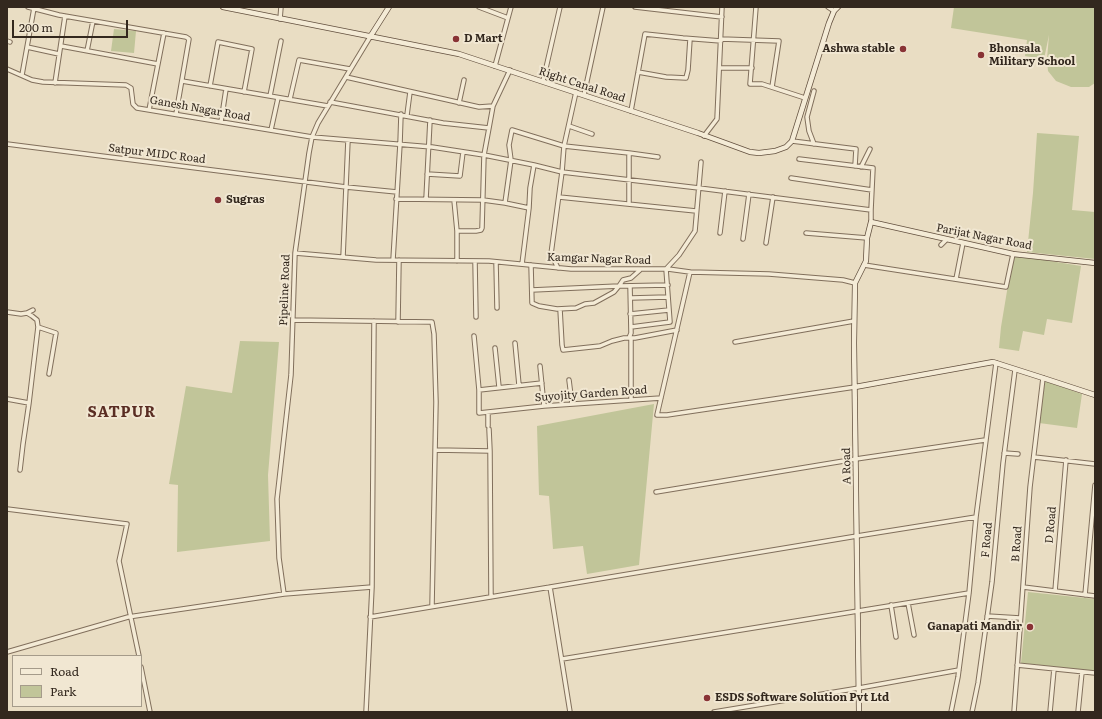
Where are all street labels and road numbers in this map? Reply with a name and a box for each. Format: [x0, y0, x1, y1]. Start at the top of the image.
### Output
street label: Right Canal Road [537, 65, 627, 105]
street label: Ganesh Nagar Road [149, 94, 251, 124]
street label: Satpur MIDC Road [108, 141, 206, 167]
street label: Parijat Nagar Road [935, 221, 1033, 253]
street label: Kamgar Nagar Road [547, 251, 651, 267]
street label: Pipeline Road [277, 254, 293, 326]
street label: Suyojity Garden Road [534, 383, 648, 405]
street label: A Road [840, 447, 854, 485]
street label: D Road [1043, 506, 1059, 544]
street label: F Road [979, 522, 995, 558]
street label: B Road [1009, 526, 1025, 562]

